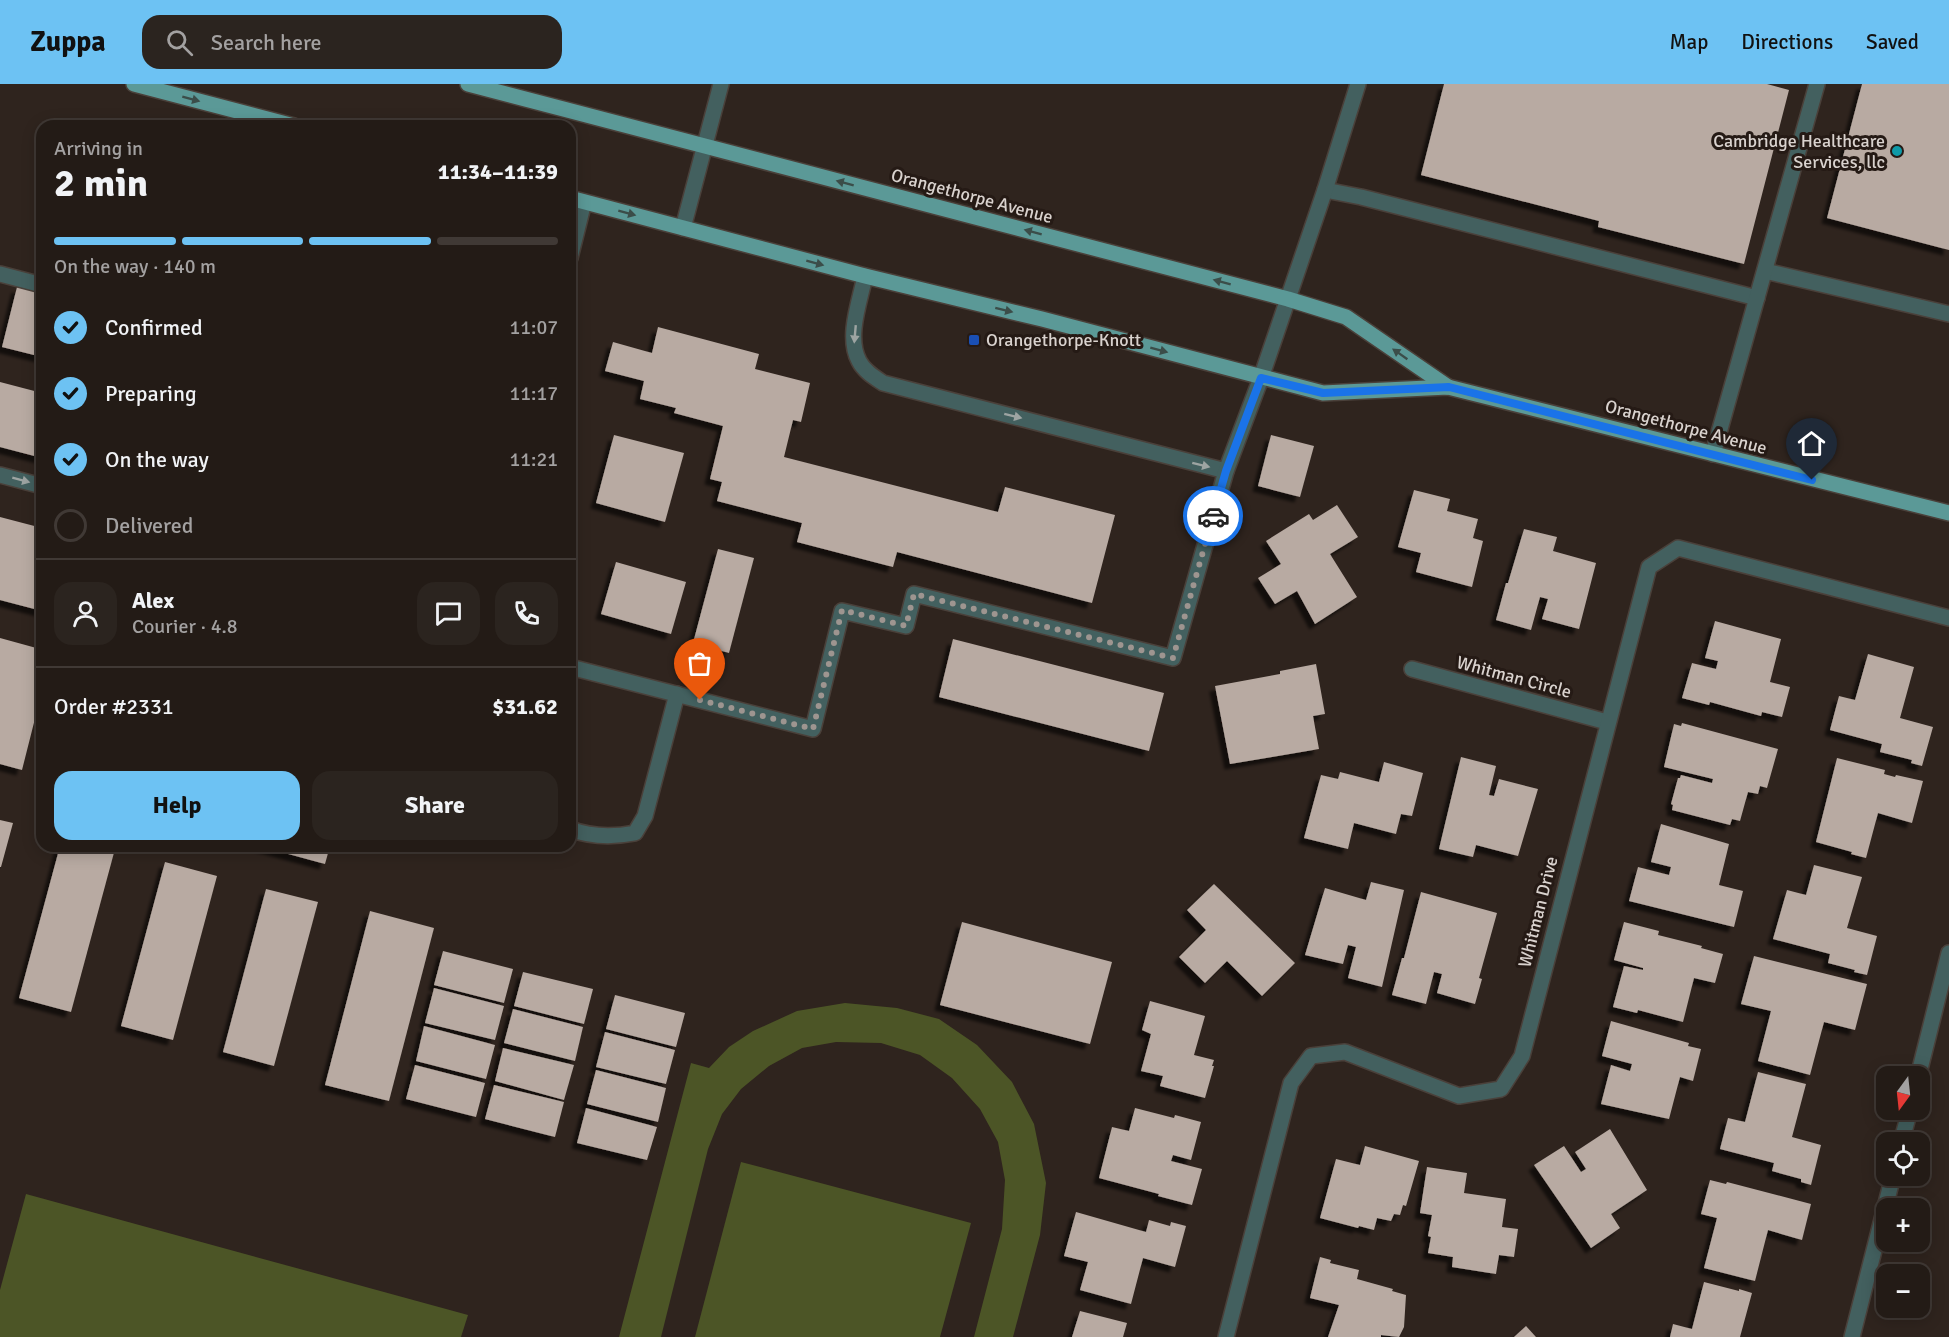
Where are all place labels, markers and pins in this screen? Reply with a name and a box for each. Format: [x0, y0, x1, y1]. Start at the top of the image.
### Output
place label: Cambridge Healthcare Services, llc [1713, 130, 1885, 173]
marker: Cambridge Healthcare Services, llc [1890, 144, 1904, 158]
place label: Orangethorpe-Knott [986, 329, 1141, 351]
marker: Orangethorpe-Knott [967, 333, 981, 347]
pin [1786, 418, 1837, 480]
pin [674, 638, 725, 700]

